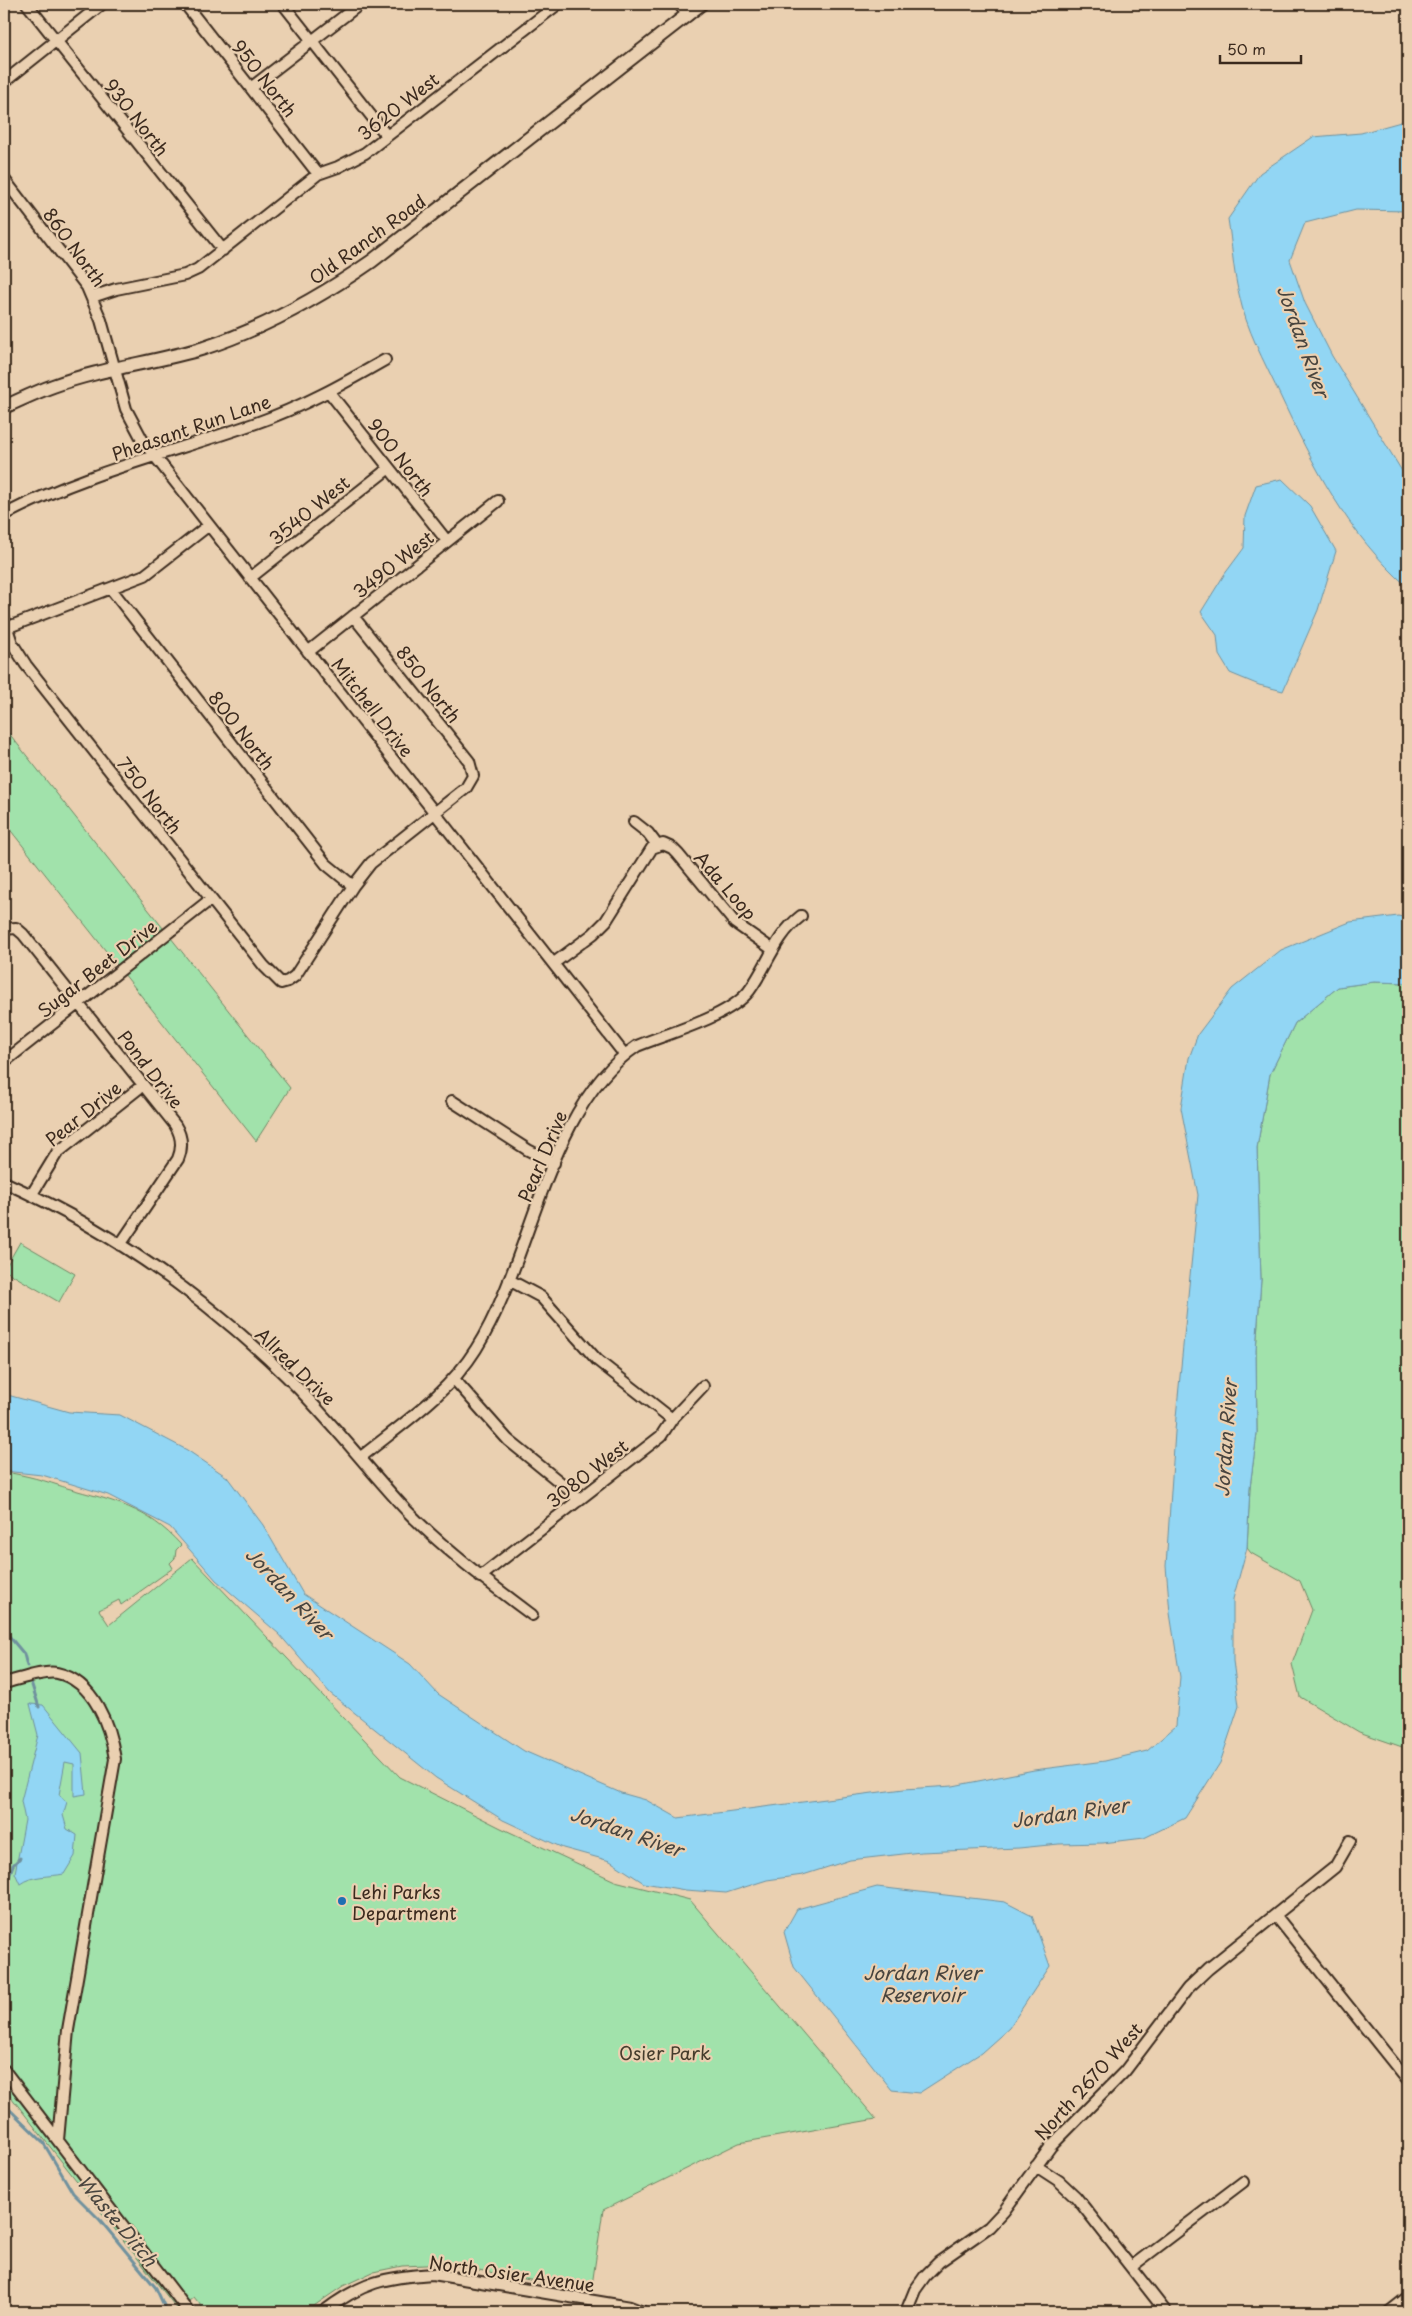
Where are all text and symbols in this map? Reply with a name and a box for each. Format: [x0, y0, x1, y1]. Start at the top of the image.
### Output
scale bar [1220, 32, 1301, 64]
street label: 950 North [226, 34, 304, 122]
text: 50 m [1227, 37, 1266, 60]
street label: 3620 West [352, 66, 444, 146]
street label: 930 North [98, 73, 176, 161]
street label: Old Ranch Road [303, 187, 431, 291]
street label: 860 North [37, 202, 113, 292]
water label: Jordan River [1271, 281, 1338, 404]
street label: Pheasant Run Lane [108, 387, 274, 467]
street label: 900 North [362, 412, 440, 502]
street label: 3540 West [263, 469, 355, 551]
street label: 3490 West [347, 524, 439, 604]
street label: 850 North [390, 640, 468, 728]
street label: Mitchell Drive [326, 652, 420, 762]
street label: 800 North [202, 685, 282, 775]
street label: 750 North [111, 751, 189, 839]
street label: Ada Loop [688, 845, 764, 925]
street label: Sugar Beet Drive [31, 912, 163, 1023]
street label: Pond Drive [112, 1024, 190, 1114]
street label: Pear Drive [39, 1074, 127, 1152]
street label: Pearl Drive [511, 1106, 573, 1206]
street label: Allred Drive [250, 1321, 342, 1411]
water label: Jordan River [1207, 1375, 1243, 1498]
street label: 3080 West [540, 1432, 634, 1514]
water label: Jordan River [240, 1540, 342, 1648]
water label: Jordan River [1010, 1790, 1133, 1834]
water label: Jordan River [567, 1799, 690, 1864]
place label: Lehi Parks Department [352, 1878, 457, 1926]
marker: Lehi Parks Department [336, 1895, 348, 1907]
water label: Jordan River Reservoir [863, 1958, 984, 2008]
street label: North 2670 West [1028, 2016, 1148, 2146]
park label: Osier Park [619, 2039, 711, 2066]
water label: Waste Ditch [71, 2168, 165, 2272]
street label: North Osier Avenue [427, 2248, 597, 2298]

